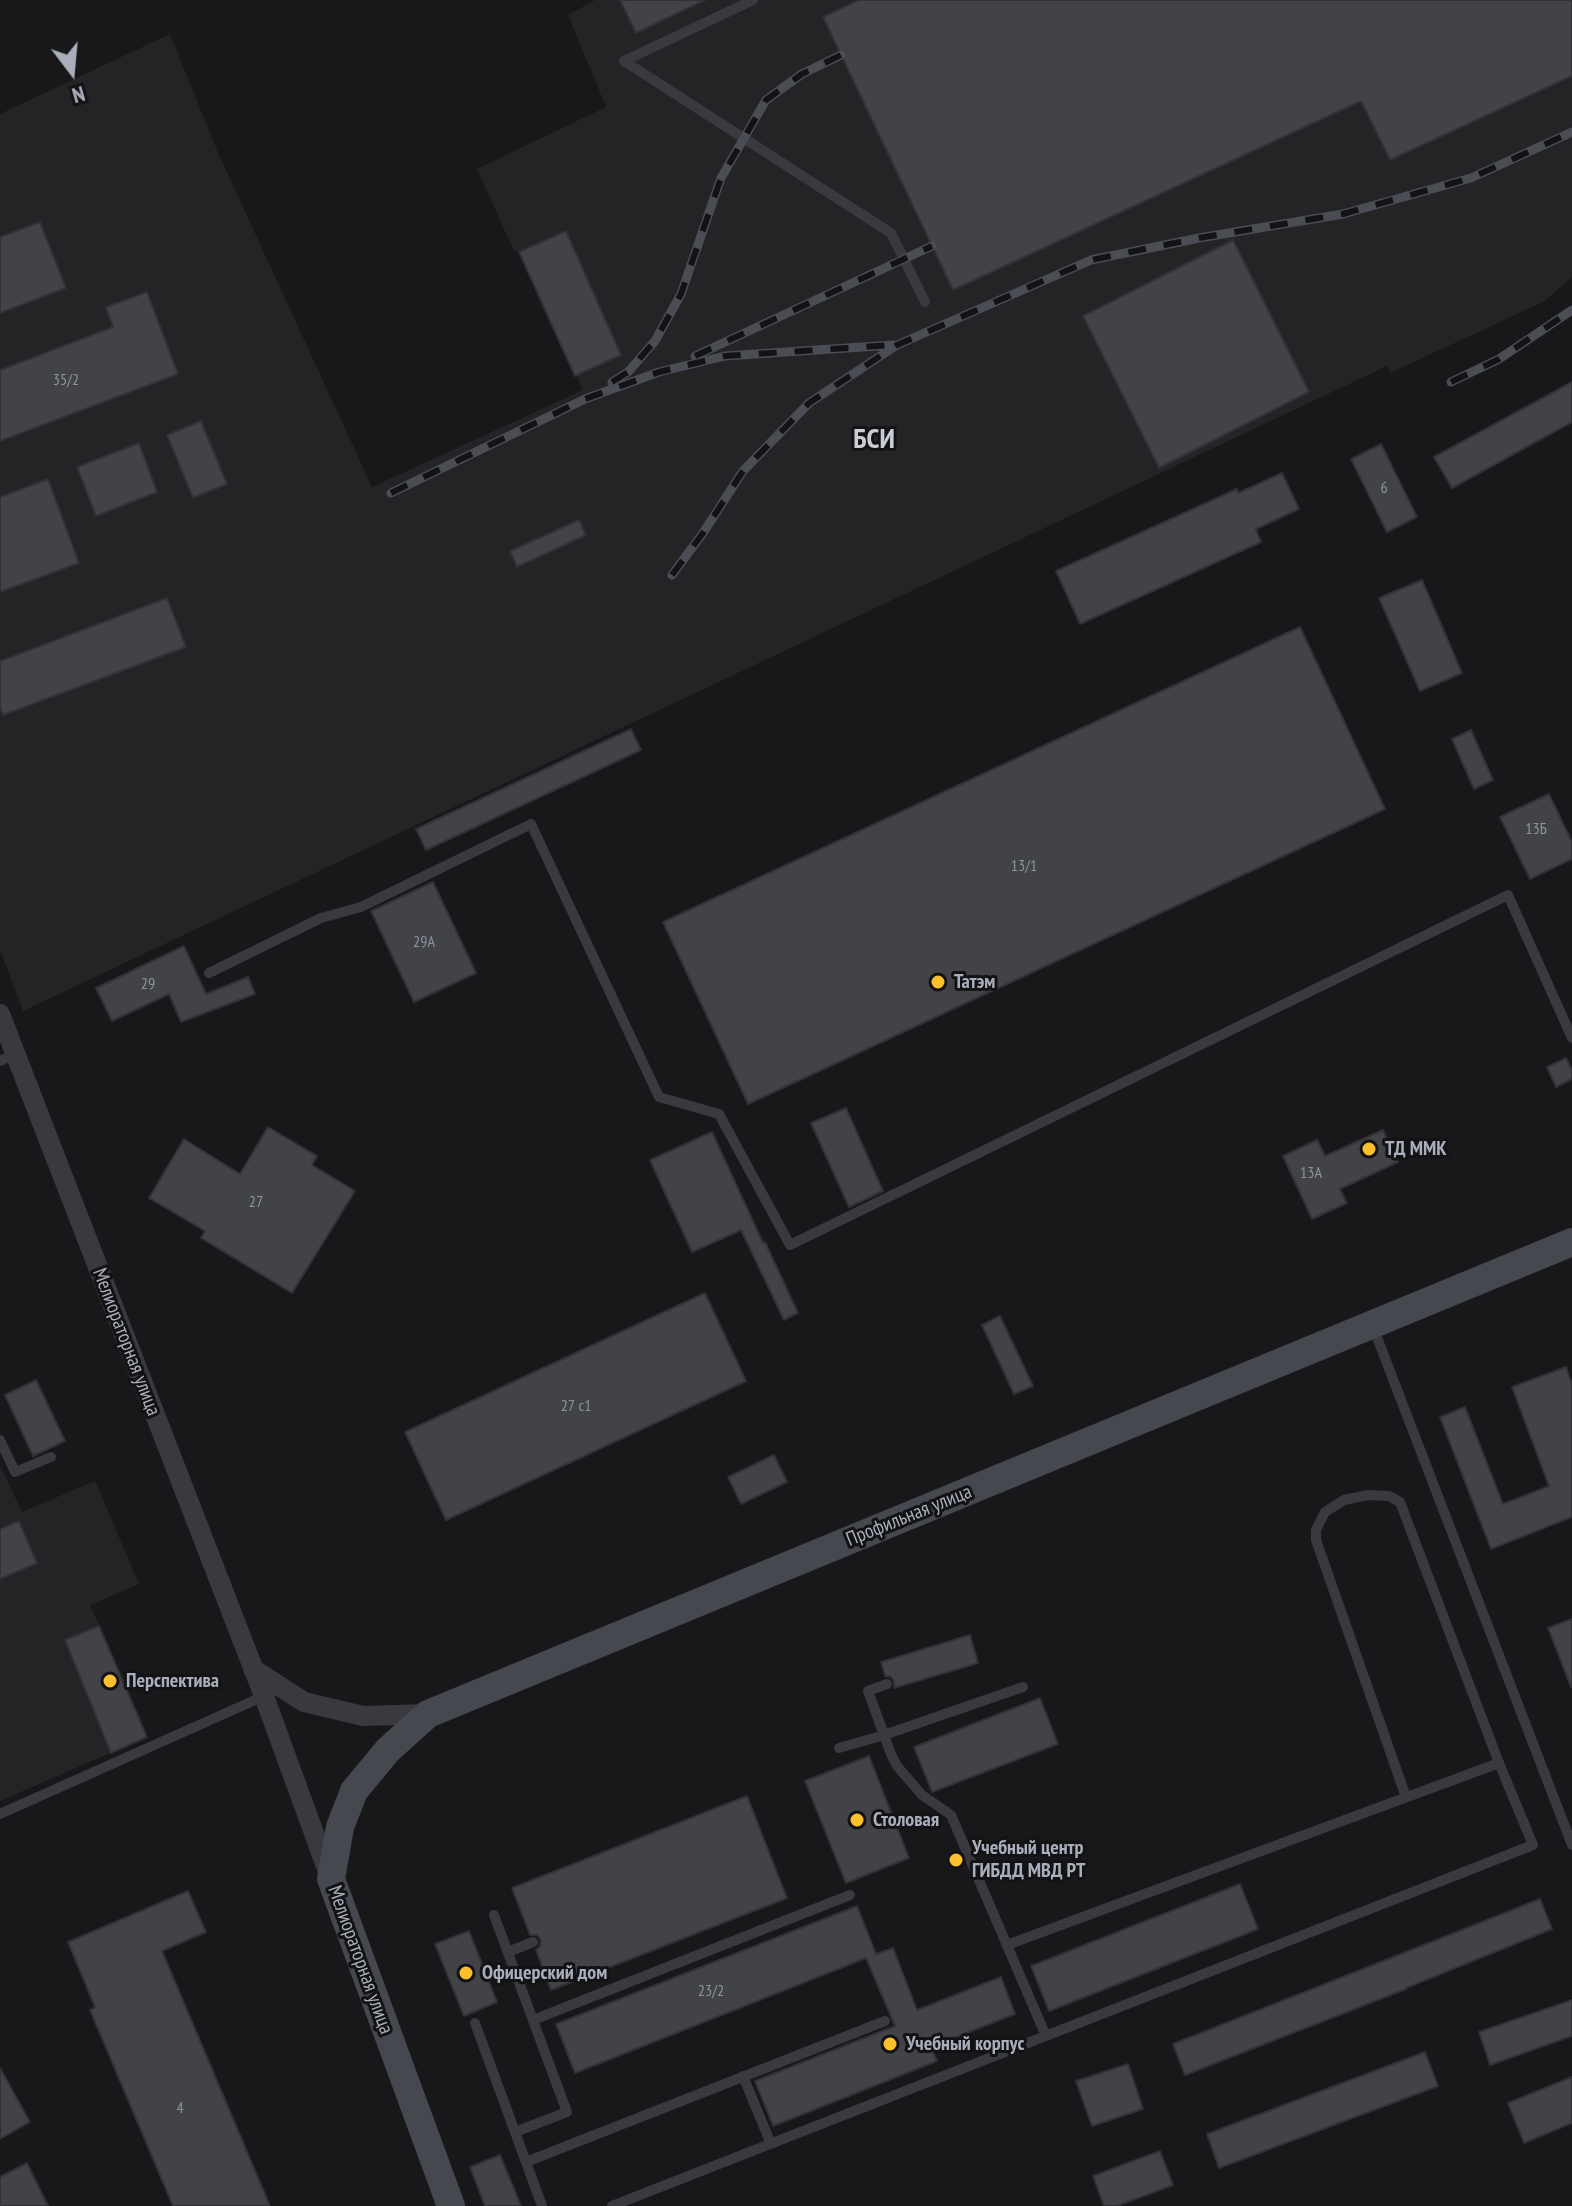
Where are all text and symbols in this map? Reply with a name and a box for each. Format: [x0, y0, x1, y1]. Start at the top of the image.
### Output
north arrow [32, 32, 112, 112]
text: N [69, 80, 88, 110]
house number: 35/2 [53, 370, 79, 390]
district label: БСИ [853, 423, 895, 457]
house number: 6 [1380, 478, 1388, 498]
house number: 13Б [1525, 819, 1547, 839]
house number: 13/1 [1011, 856, 1037, 876]
house number: 29А [413, 932, 435, 952]
place label: Татэм [954, 970, 995, 994]
marker: Татэм [929, 973, 947, 991]
house number: 29 [141, 974, 155, 994]
place label: ТД ММК [1385, 1137, 1447, 1161]
marker: ТД ММК [1360, 1140, 1378, 1158]
house number: 13А [1300, 1163, 1322, 1183]
house number: 27 [249, 1192, 263, 1212]
street label: Мелиораторная улица [87, 1265, 165, 1419]
house number: 27 с1 [561, 1396, 591, 1416]
street label: Профильная улица [843, 1480, 975, 1552]
place label: Перспектива [126, 1669, 219, 1693]
marker: Перспектива [101, 1672, 119, 1690]
place label: Столовая [873, 1808, 939, 1832]
marker: Столовая [848, 1811, 866, 1829]
place label: Учебный центр ГИБДД МВД РТ [972, 1836, 1085, 1883]
marker: Учебный центр ГИБДД МВД РТ [947, 1851, 965, 1869]
street label: Мелиораторная улица [322, 1883, 398, 2037]
place label: Офицерский дом [482, 1961, 607, 1985]
marker: Офицерский дом [457, 1964, 475, 1982]
house number: 23/2 [698, 1981, 724, 2001]
place label: Учебный корпус [906, 2032, 1024, 2056]
marker: Учебный корпус [881, 2035, 899, 2053]
house number: 4 [176, 2098, 184, 2118]

